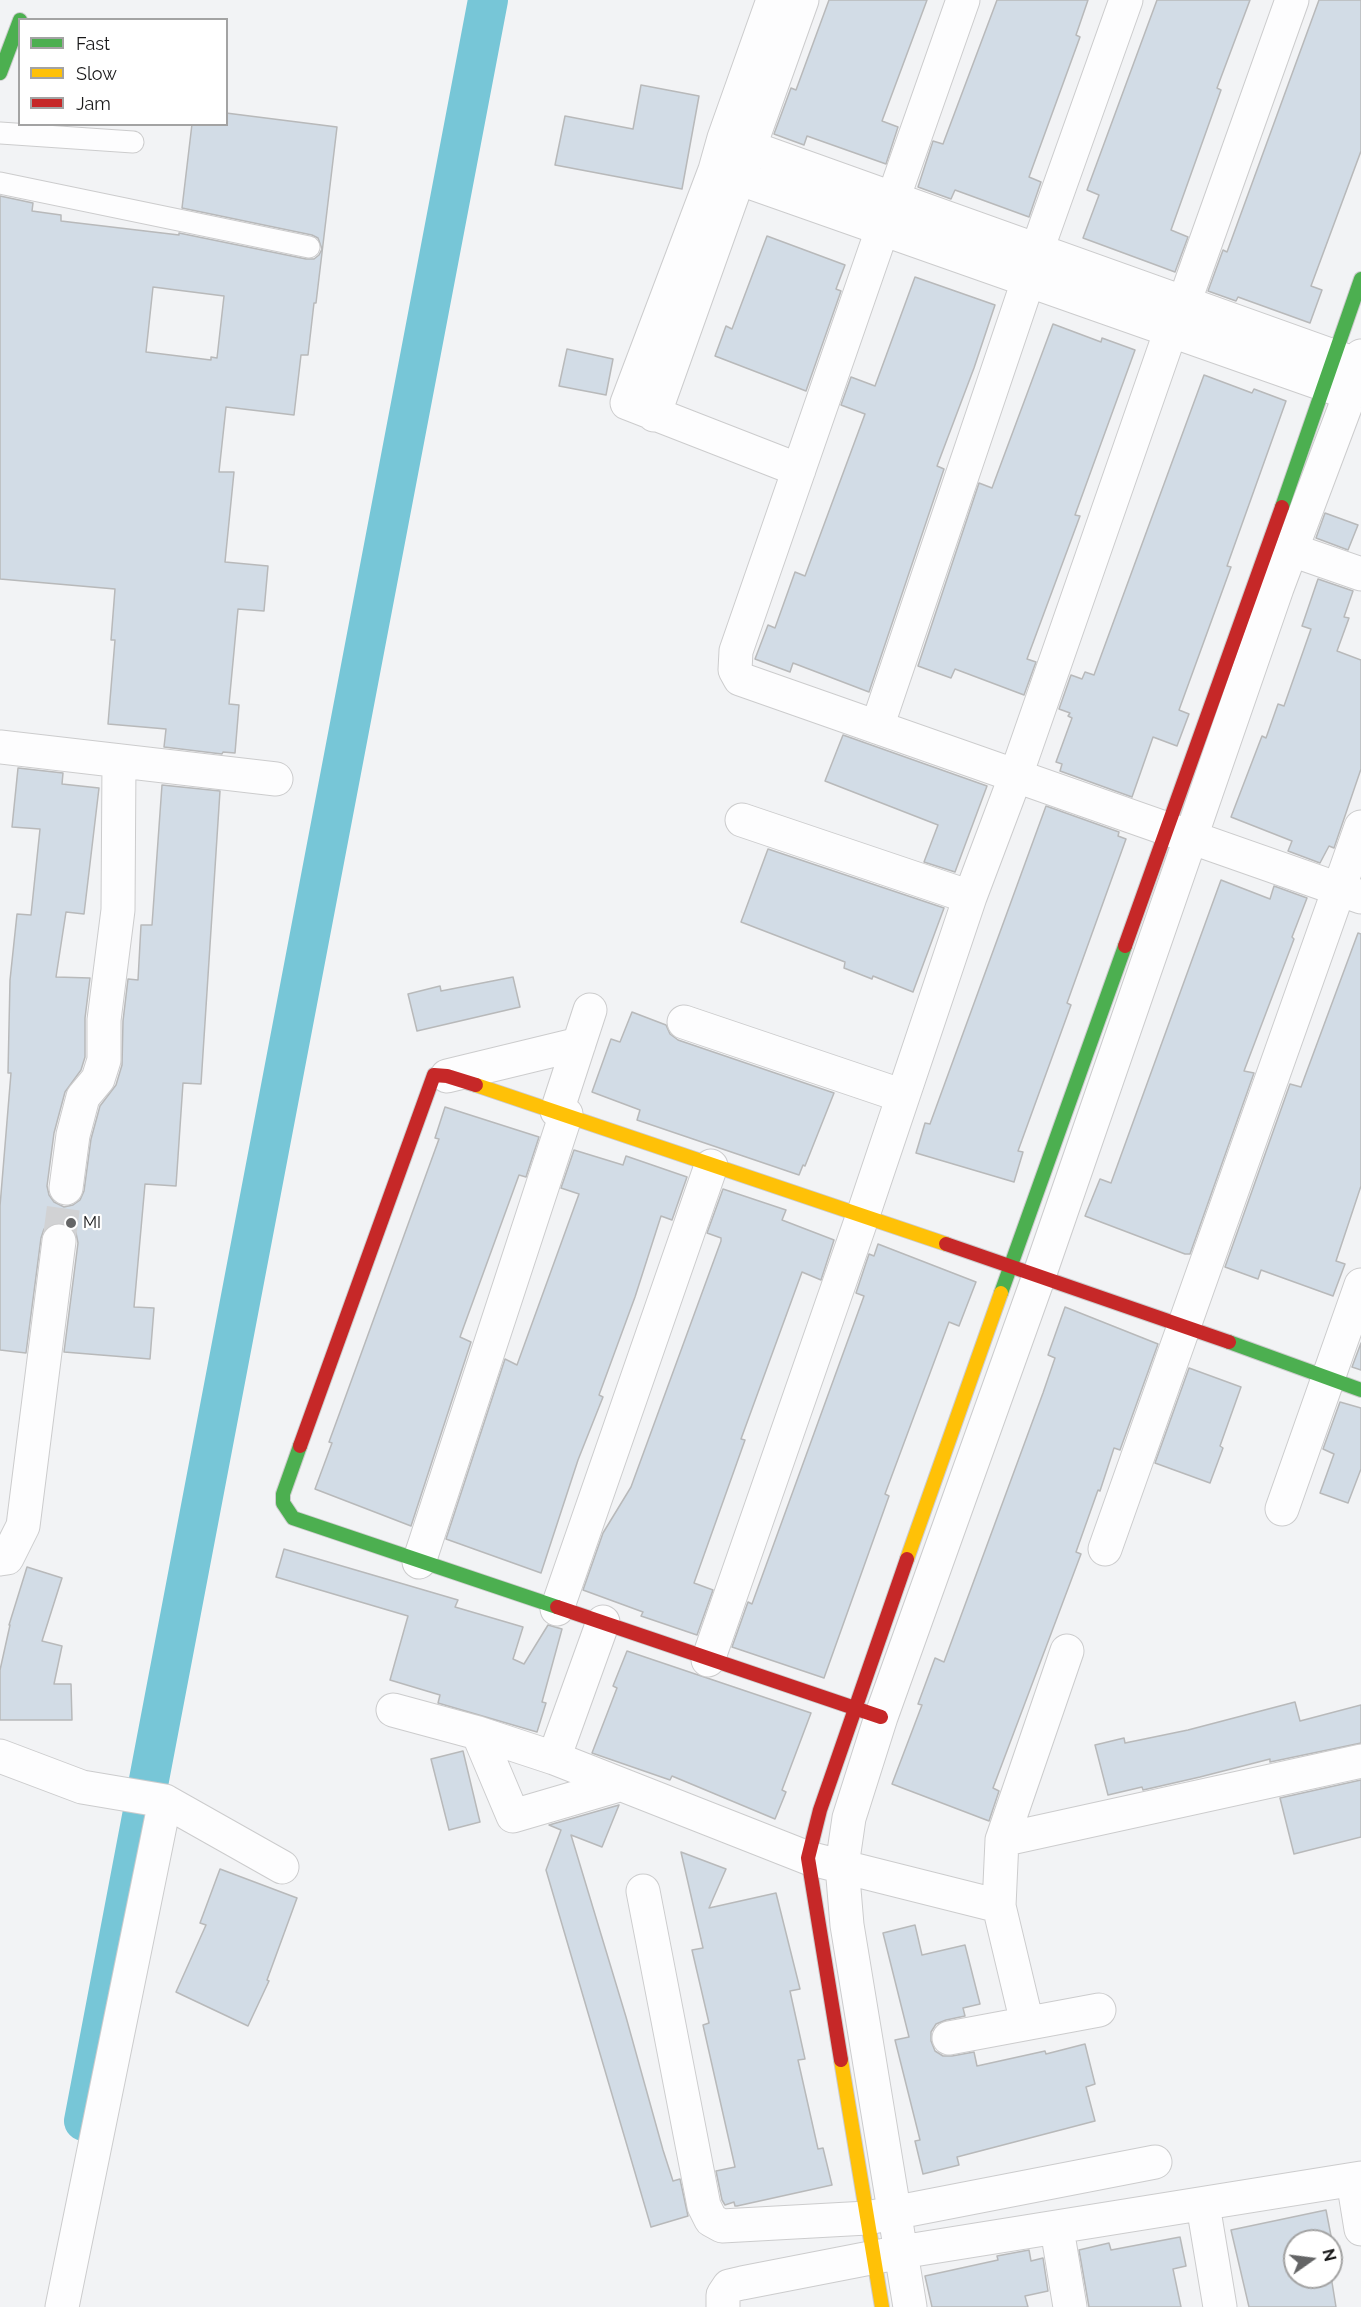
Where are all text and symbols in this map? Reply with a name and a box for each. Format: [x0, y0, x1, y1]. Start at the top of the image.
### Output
legend [18, 18, 228, 126]
text: Fast [76, 33, 110, 54]
text: Slow [76, 63, 117, 84]
text: Jam [76, 93, 111, 114]
place label: MI [83, 1213, 101, 1233]
marker: MI [64, 1216, 78, 1230]
north arrow [1283, 2229, 1343, 2289]
text: N [1318, 2247, 1340, 2263]

